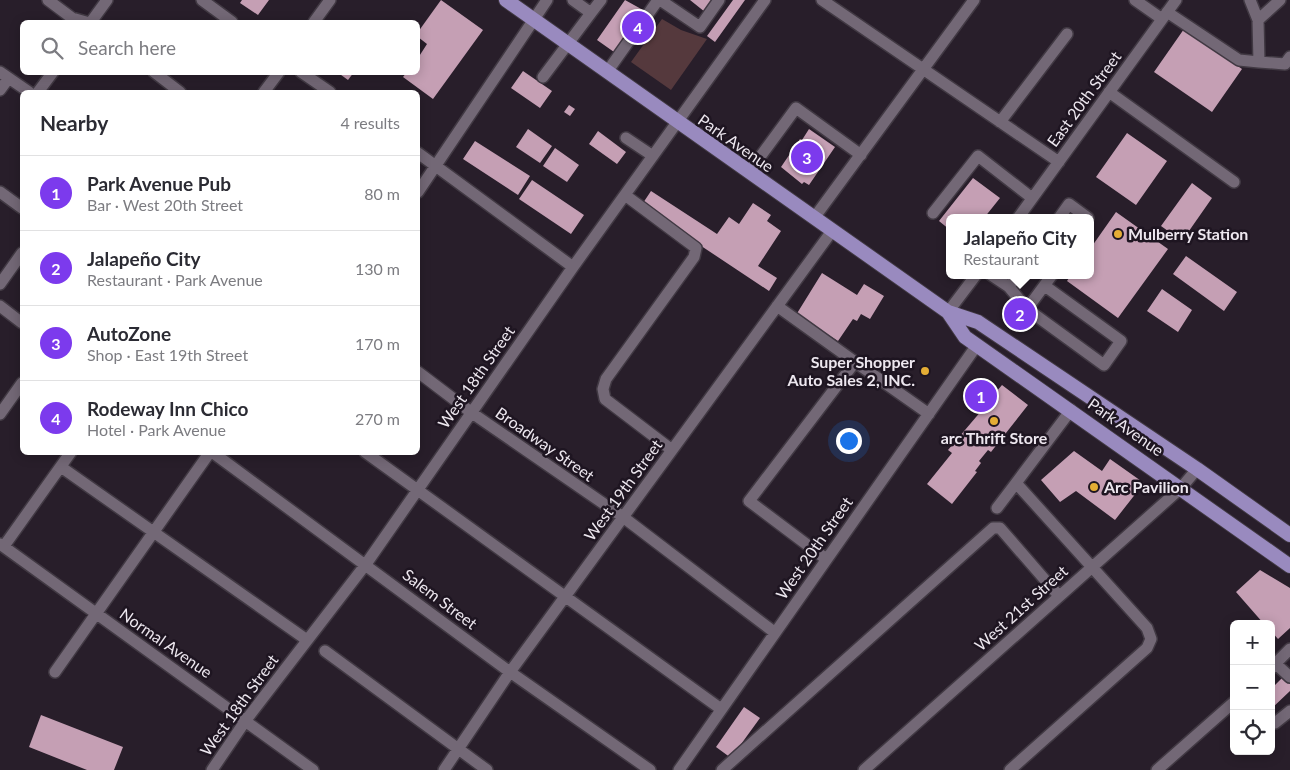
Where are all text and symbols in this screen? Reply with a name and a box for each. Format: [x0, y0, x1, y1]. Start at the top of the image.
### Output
pin: 4 [622, 8, 654, 46]
search box [20, 20, 420, 75]
icon: search [38, 34, 66, 62]
text: Search here [78, 36, 176, 59]
street label: East 20th Street [1043, 47, 1125, 150]
text: Nearby [40, 110, 108, 135]
street label: Park Avenue [695, 110, 778, 176]
text: 4 results [340, 113, 400, 132]
pin: 3 [791, 138, 823, 176]
text: Park Avenue Pub [87, 172, 231, 195]
text: 1 [51, 184, 61, 203]
text: 80 m [364, 184, 400, 203]
text: Bar · West 20th Street [87, 195, 243, 214]
popup [946, 214, 1094, 279]
place label: Mulberry Station [1128, 224, 1248, 243]
text: Jalapeño City [963, 226, 1077, 249]
marker: Mulberry Station [1112, 228, 1124, 240]
text: Jalapeño City [87, 247, 201, 270]
text: Restaurant [963, 249, 1039, 268]
text: 2 [51, 259, 61, 278]
text: 130 m [355, 259, 400, 278]
text: Restaurant · Park Avenue [87, 270, 263, 289]
pin: 2 [1004, 295, 1036, 333]
text: AutoZone [87, 322, 171, 345]
street label: West 18th Street [433, 322, 518, 431]
text: 3 [51, 334, 61, 353]
text: 170 m [355, 334, 400, 353]
text: Shop · East 19th Street [87, 345, 248, 364]
place label: Super Shopper Auto Sales 2, INC. [786, 352, 915, 389]
marker: Super Shopper Auto Sales 2, INC. [919, 365, 931, 377]
pin: 1 [965, 377, 997, 415]
street label: Park Avenue [1085, 394, 1168, 460]
text: Rodeway Inn Chico [87, 397, 249, 420]
street label: Broadway Street [492, 403, 598, 485]
text: 4 [51, 409, 61, 428]
text: 270 m [355, 409, 400, 428]
marker: arc Thrift Store [988, 415, 1000, 427]
text: Hotel · Park Avenue [87, 420, 226, 439]
your location [836, 428, 862, 454]
place label: arc Thrift Store [941, 428, 1048, 447]
street label: West 19th Street [580, 435, 666, 544]
place label: Arc Pavilion [1103, 477, 1189, 496]
marker: Arc Pavilion [1088, 481, 1100, 493]
street label: West 20th Street [771, 493, 856, 602]
street label: West 21st Street [970, 561, 1071, 654]
street label: Salem Street [399, 564, 481, 633]
street label: Normal Avenue [116, 604, 216, 681]
map controls [1230, 620, 1275, 755]
button: + [1230, 620, 1275, 665]
street label: West 18th Street [196, 650, 282, 759]
button: − [1230, 665, 1275, 710]
button: locate [1230, 710, 1275, 755]

